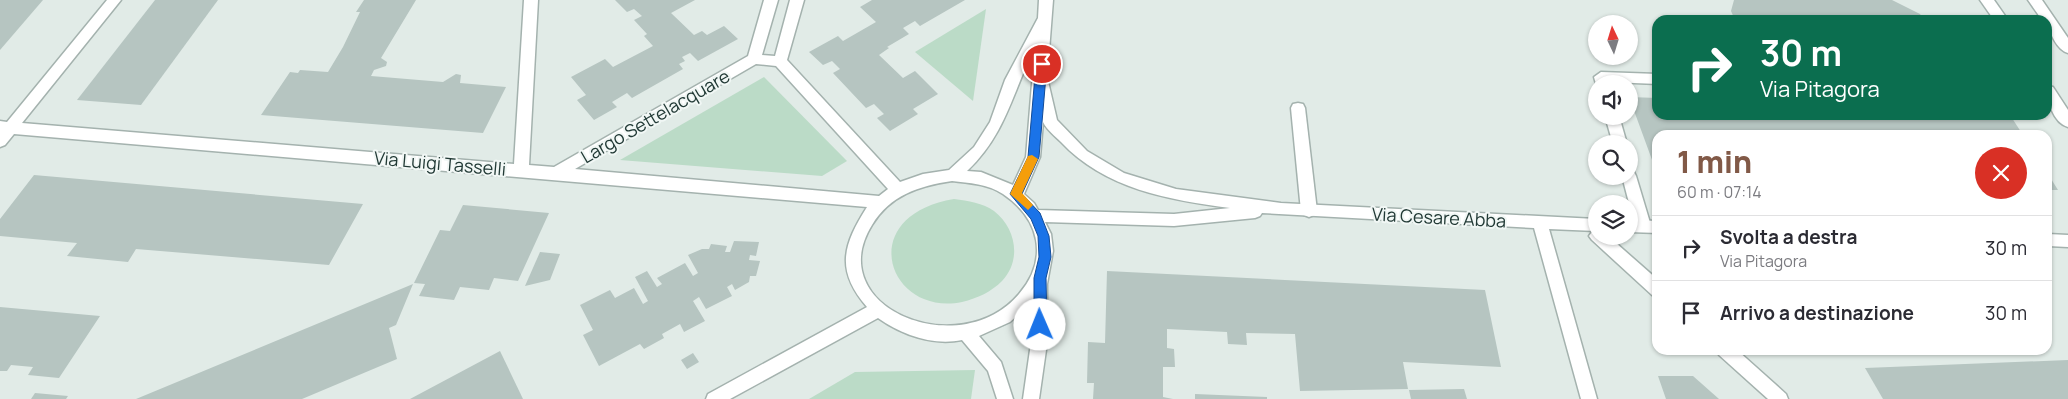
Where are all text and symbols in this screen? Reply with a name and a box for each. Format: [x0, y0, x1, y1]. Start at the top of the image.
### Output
north arrow [1588, 15, 1638, 65]
map controls [1588, 15, 1638, 245]
text: 30 m [1760, 29, 1842, 77]
icon: right [1677, 35, 1742, 100]
pin [1021, 43, 1063, 85]
icon: arrive [1028, 50, 1056, 78]
street label: Largo Settelacquare [576, 64, 734, 168]
text: Via Pitagora [1760, 74, 1880, 104]
button: sound [1588, 75, 1638, 125]
button: search [1588, 135, 1638, 185]
text: 1 min [1677, 141, 1752, 182]
street label: Via Luigi Tasselli [373, 145, 507, 181]
button: close [1975, 147, 2027, 199]
text: 60 m · 07:14 [1677, 181, 1762, 203]
button: layers [1588, 195, 1638, 245]
street label: Via Cesare Abba [1371, 202, 1507, 232]
text: Svolta a destra [1720, 224, 1857, 250]
icon: right [1677, 234, 1705, 262]
text: 30 m [1985, 235, 2027, 261]
text: Via Pitagora [1720, 250, 1807, 272]
position arrow [1013, 298, 1065, 350]
icon: arrive [1677, 299, 1705, 327]
text: Arrivo a destinazione [1720, 300, 1914, 326]
text: 30 m [1985, 300, 2027, 326]

